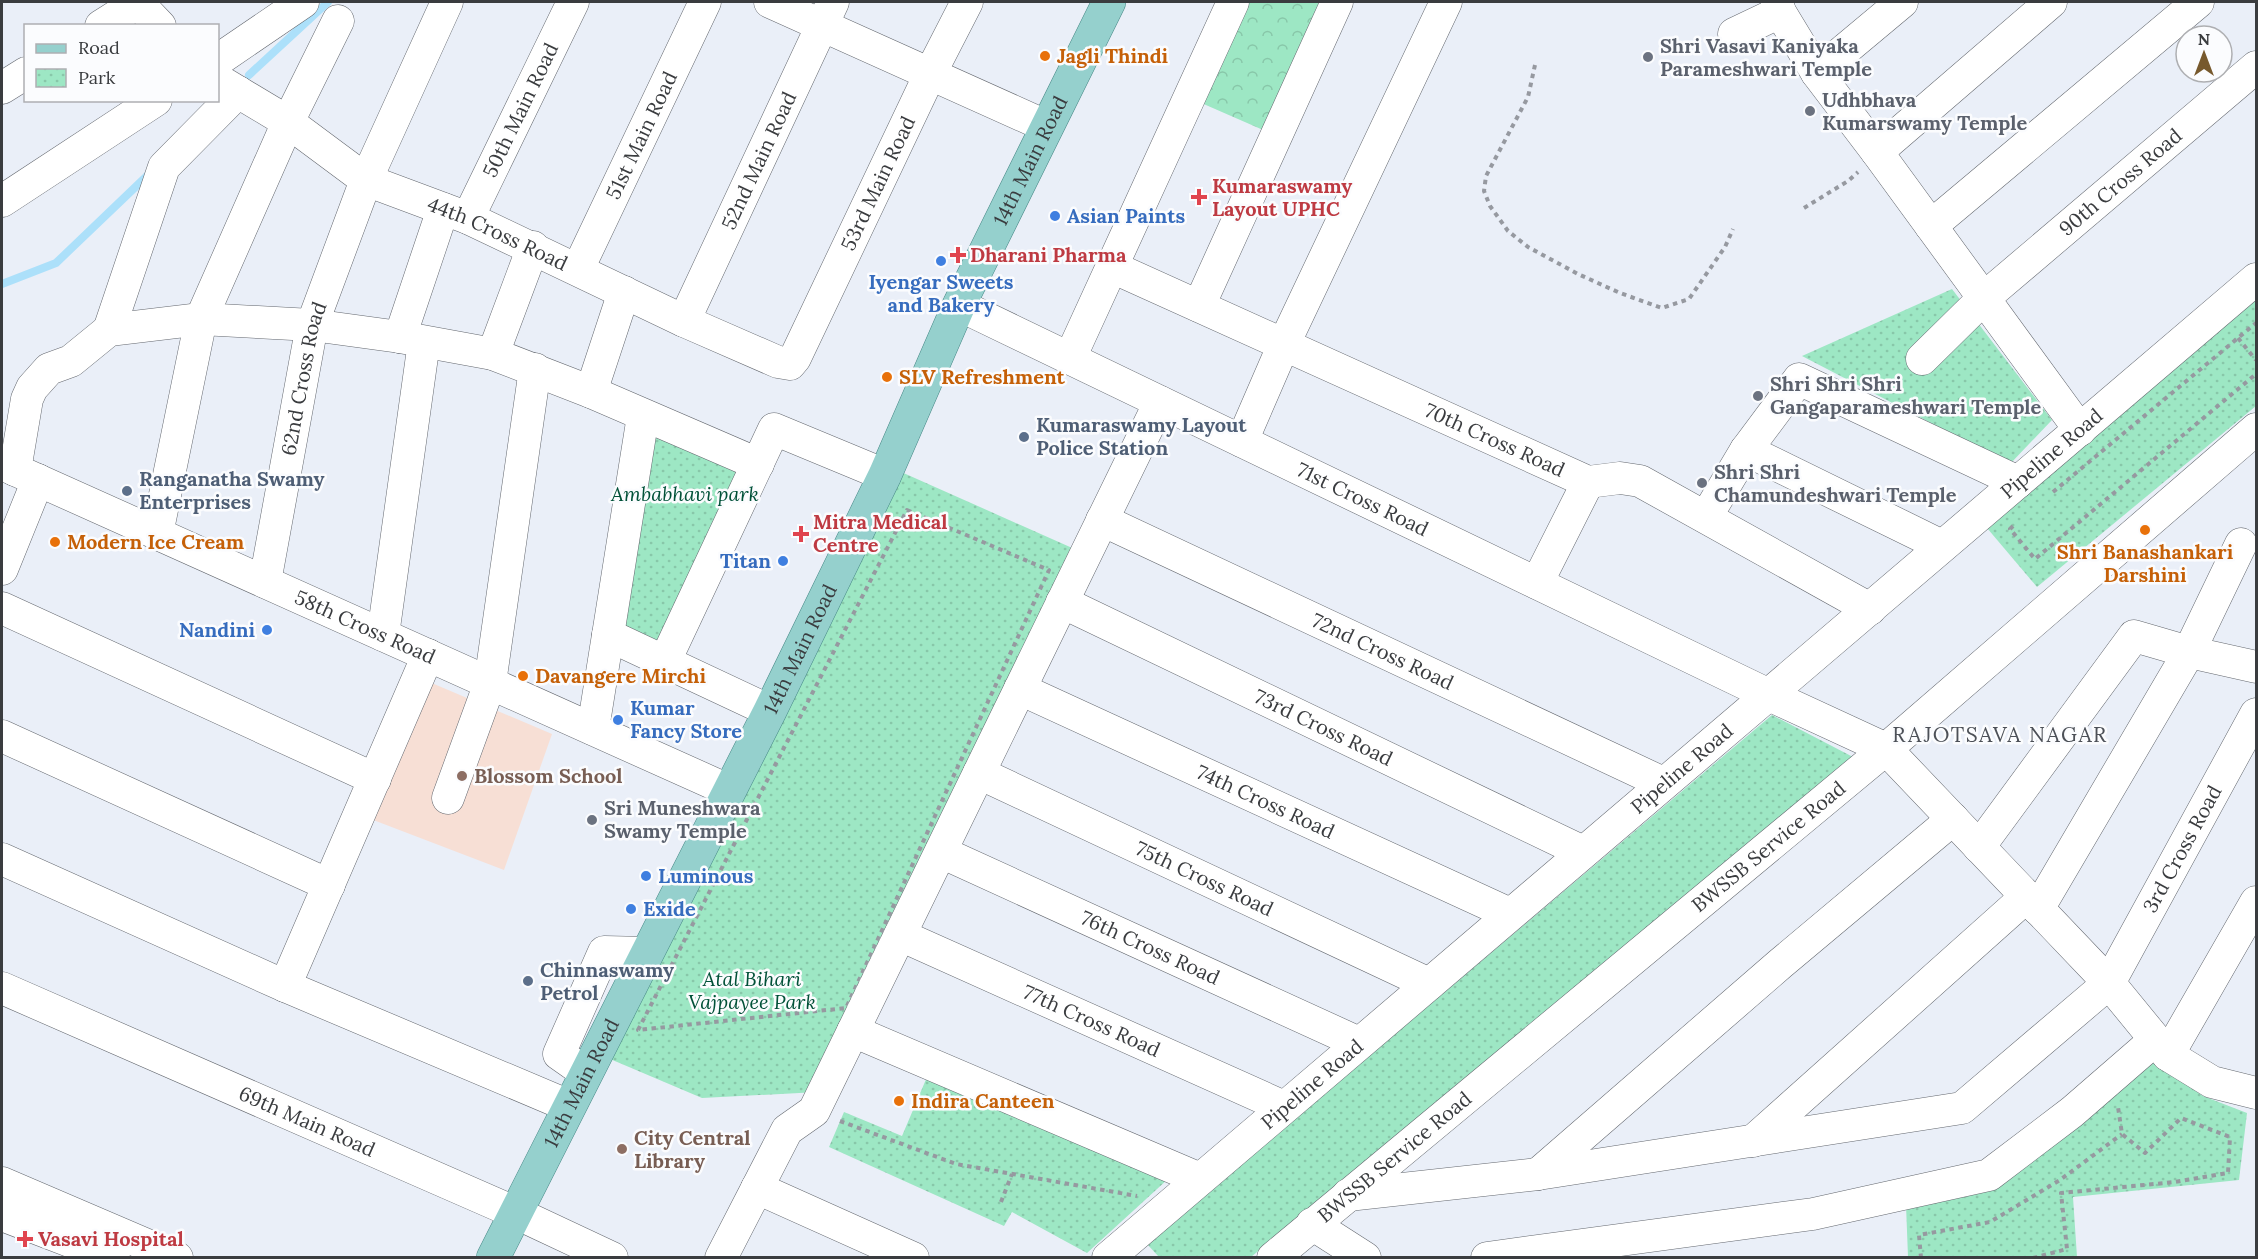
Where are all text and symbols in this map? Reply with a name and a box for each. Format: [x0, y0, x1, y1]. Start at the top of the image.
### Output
legend [24, 24, 219, 102]
north arrow [2174, 24, 2234, 84]
text: N [2198, 29, 2210, 49]
place label: Shri Vasavi Kaniyaka Parameshwari Temple [1660, 33, 1872, 81]
text: Road [78, 36, 120, 59]
street label: 50th Main Road [477, 38, 563, 181]
place label: Jagli Thindi [1057, 43, 1169, 68]
marker: Jagli Thindi [1038, 49, 1052, 63]
marker: Shri Vasavi Kaniyaka Parameshwari Temple [1641, 50, 1655, 64]
text: Park [78, 66, 116, 89]
street label: 51st Main Road [600, 67, 682, 203]
place label: Udhbhava Kumarswamy Temple [1822, 87, 2027, 135]
street label: 52nd Main Road [716, 88, 801, 233]
street label: 14th Main Road [987, 92, 1073, 229]
marker: Udhbhava Kumarswamy Temple [1803, 104, 1817, 118]
street label: 53rd Main Road [835, 112, 920, 254]
street label: 90th Cross Road [2054, 123, 2187, 241]
place label: Kumaraswamy Layout UPHC [1212, 173, 1352, 221]
marker: Kumaraswamy Layout UPHC [1190, 188, 1208, 206]
street label: 44th Cross Road [424, 191, 572, 276]
place label: Asian Paints [1067, 203, 1185, 228]
marker: Asian Paints [1048, 209, 1062, 223]
place label: Dharani Pharma [970, 242, 1127, 267]
marker: Dharani Pharma [951, 248, 965, 262]
marker: Iyengar Sweets and Bakery [934, 254, 948, 268]
place label: Iyengar Sweets and Bakery [868, 269, 1014, 317]
street label: 62nd Cross Road [275, 298, 332, 457]
place label: SLV Refreshment [899, 364, 1066, 389]
marker: SLV Refreshment [880, 370, 894, 384]
place label: Shri Shri Shri Gangaparameshwari Temple [1770, 371, 2042, 419]
marker: Shri Shri Shri Gangaparameshwari Temple [1751, 389, 1765, 403]
street label: 70th Cross Road [1421, 397, 1569, 482]
street label: Pipeline Road [1995, 403, 2107, 503]
place label: Kumaraswamy Layout Police Station [1036, 412, 1247, 460]
marker: Kumaraswamy Layout Police Station [1017, 430, 1031, 444]
street label: 71st Cross Road [1293, 457, 1433, 541]
place label: Shri Shri Chamundeshwari Temple [1714, 459, 1957, 507]
place label: Ranganatha Swamy Enterprises [139, 466, 325, 514]
marker: Shri Shri Chamundeshwari Temple [1695, 476, 1709, 490]
park label: Ambabhavi park [610, 481, 759, 506]
marker: Ranganatha Swamy Enterprises [120, 484, 134, 498]
place label: Mitra Medical Centre [813, 509, 948, 557]
marker: Shri Banashankari Darshini [2138, 523, 2152, 537]
marker: Mitra Medical Centre [794, 527, 808, 541]
place label: Modern Ice Cream [67, 529, 245, 554]
marker: Modern Ice Cream [48, 535, 62, 549]
place label: Shri Banashankari Darshini [2057, 539, 2234, 587]
place label: Titan [720, 548, 771, 573]
marker: Titan [776, 554, 790, 568]
street label: 14th Main Road [758, 580, 842, 718]
street label: 58th Cross Road [291, 584, 440, 669]
street label: 72nd Cross Road [1308, 607, 1458, 695]
place label: Nandini [179, 617, 255, 642]
marker: Nandini [260, 623, 274, 637]
place label: Davangere Mirchi [535, 663, 706, 688]
marker: Davangere Mirchi [516, 669, 530, 683]
street label: 73rd Cross Road [1250, 683, 1397, 771]
place label: Kumar Fancy Store [630, 695, 742, 743]
marker: Kumar Fancy Store [611, 713, 625, 727]
street label: Pipeline Road [1625, 718, 1738, 819]
district label: RAJOTSAVA NAGAR [1892, 721, 2108, 748]
street label: 74th Cross Road [1193, 759, 1339, 844]
place label: Blossom School [474, 763, 623, 788]
marker: Blossom School [455, 769, 469, 783]
street label: BWSSB Service Road [1686, 775, 1850, 917]
street label: 3rd Cross Road [2137, 781, 2227, 917]
place label: Sri Muneshwara Swamy Temple [604, 795, 761, 843]
marker: Sri Muneshwara Swamy Temple [585, 813, 599, 827]
street label: 75th Cross Road [1132, 835, 1278, 921]
place label: Luminous [658, 863, 754, 888]
marker: Luminous [639, 869, 653, 883]
place label: Exide [643, 896, 696, 921]
marker: Exide [624, 902, 638, 916]
street label: 76th Cross Road [1077, 905, 1224, 990]
place label: Chinnaswamy Petrol [540, 957, 674, 1005]
park label: Atal Bihari Vajpayee Park [688, 966, 816, 1014]
marker: Chinnaswamy Petrol [521, 974, 535, 988]
street label: 77th Cross Road [1019, 979, 1164, 1062]
street label: 14th Main Road [538, 1014, 624, 1152]
street label: Pipeline Road [1255, 1033, 1368, 1134]
street label: 69th Main Road [235, 1080, 379, 1162]
street label: BWSSB Service Road [1312, 1086, 1476, 1228]
place label: Indira Canteen [911, 1088, 1055, 1113]
marker: Indira Canteen [892, 1094, 906, 1108]
place label: City Central Library [634, 1125, 750, 1173]
marker: City Central Library [615, 1142, 629, 1156]
place label: Vasavi Hospital [38, 1226, 184, 1251]
marker: Vasavi Hospital [16, 1230, 34, 1248]

